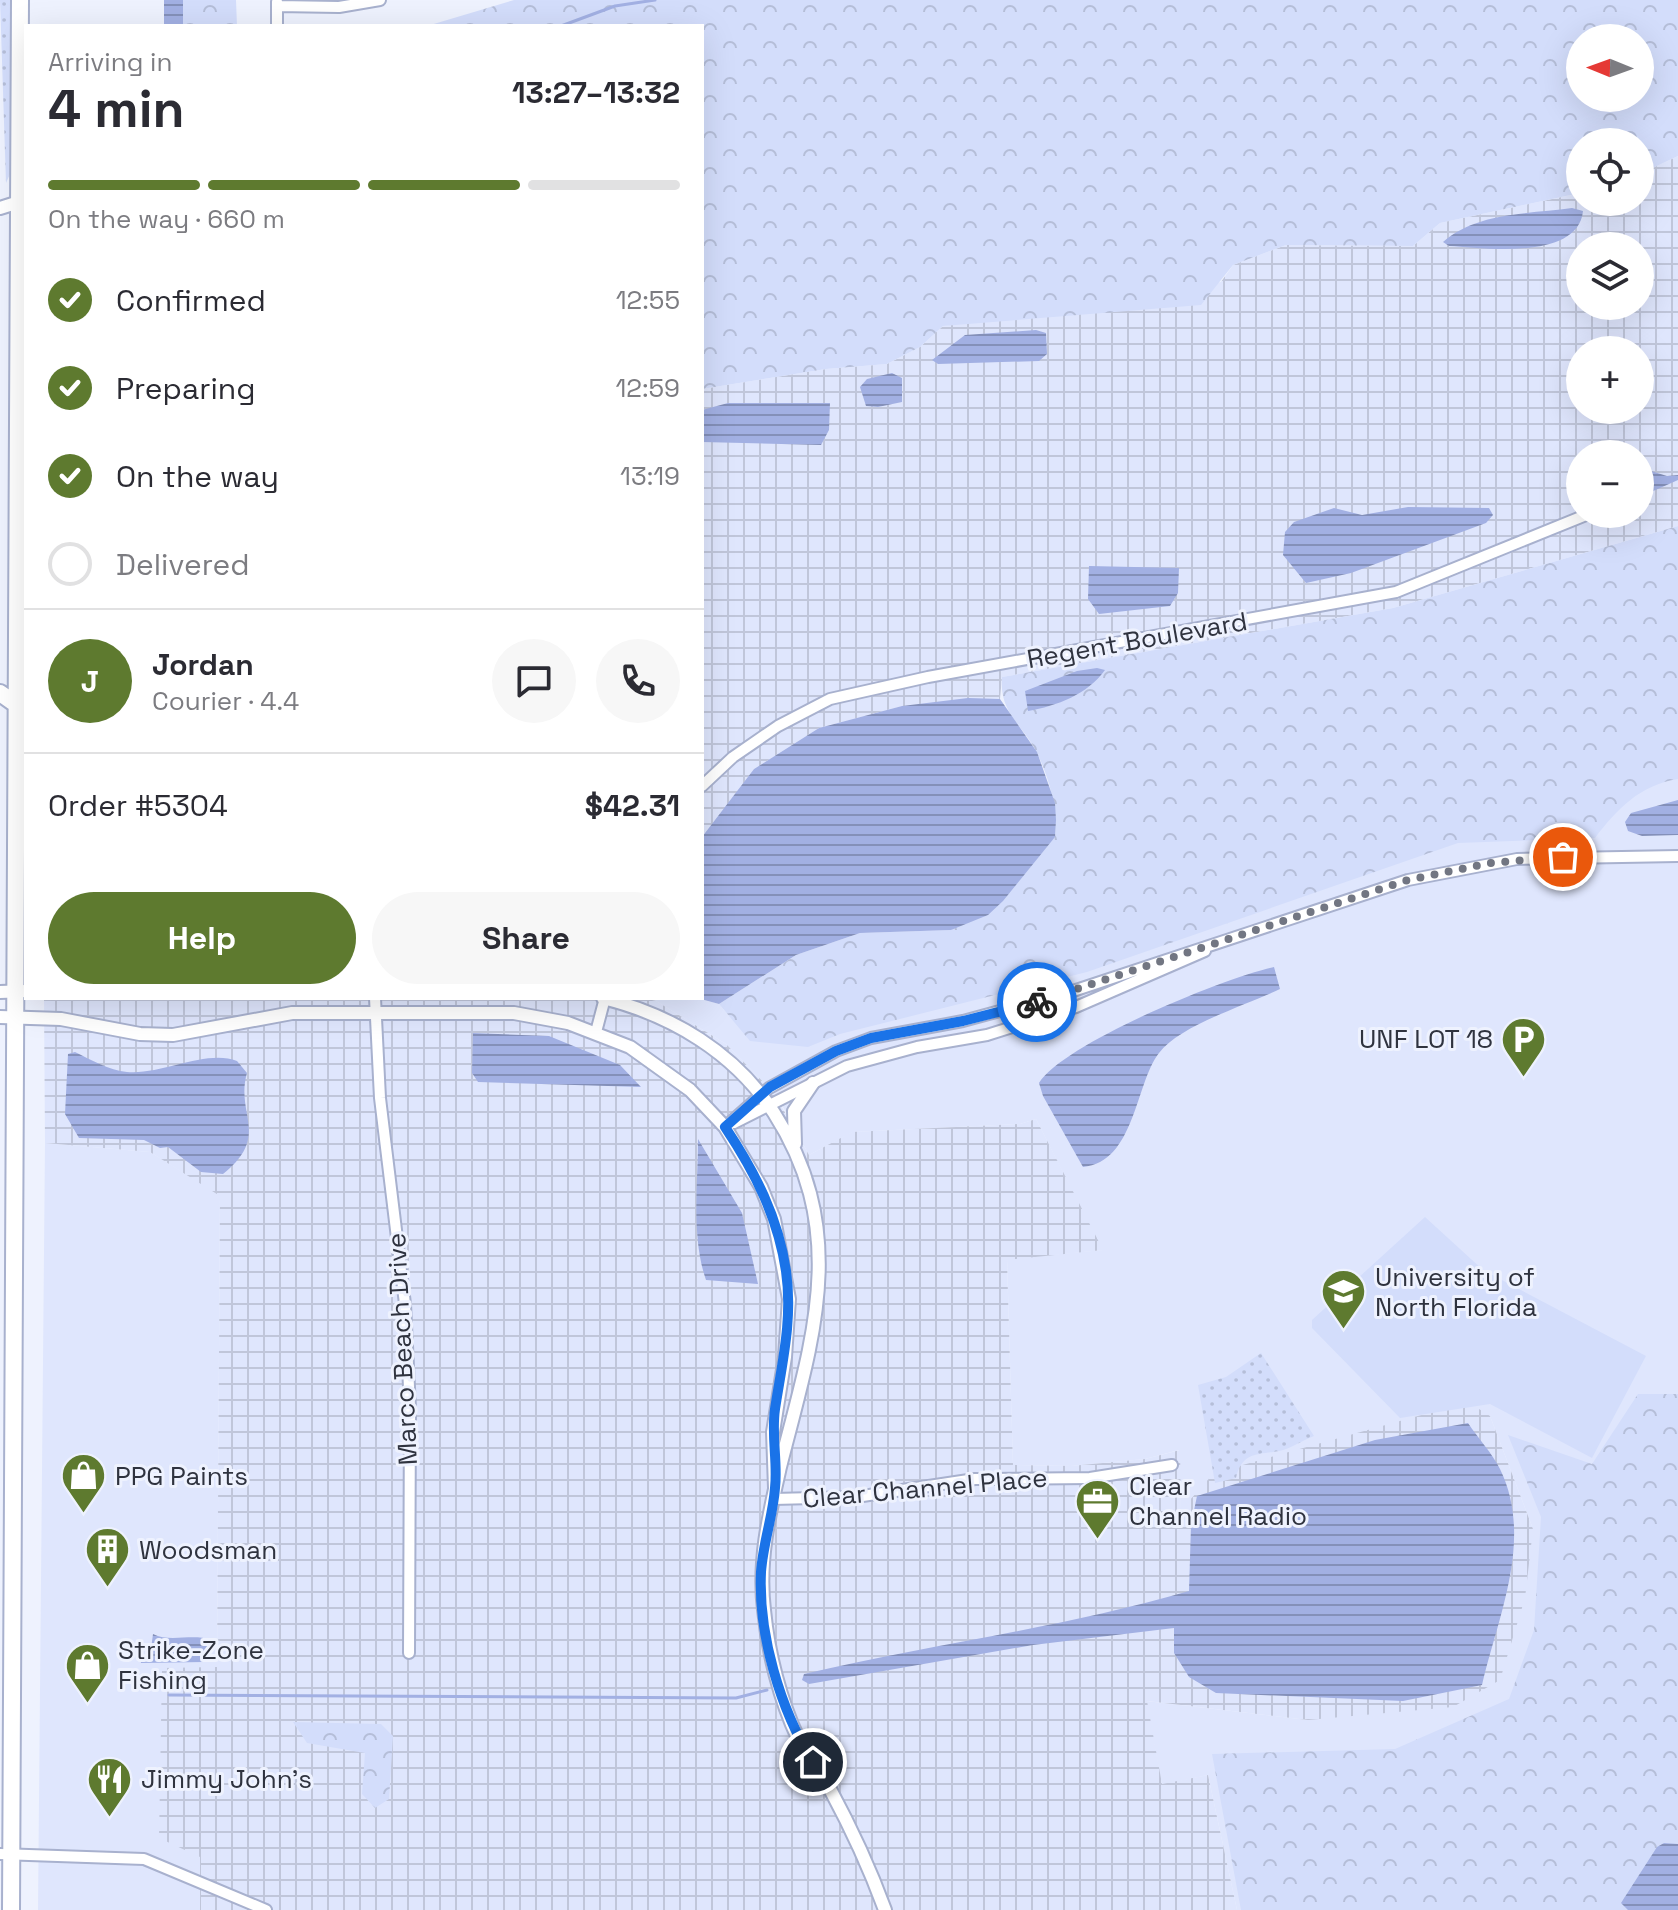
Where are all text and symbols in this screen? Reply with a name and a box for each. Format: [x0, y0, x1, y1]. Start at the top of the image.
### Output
north arrow [1566, 24, 1654, 112]
map controls [1566, 24, 1654, 528]
text: Arriving in [48, 45, 172, 79]
text: 13:27–13:32 [512, 73, 680, 112]
text: 4 min [48, 76, 185, 142]
button: locate [1566, 128, 1654, 216]
text: On the way · 660 m [48, 202, 285, 236]
button: layers [1566, 232, 1654, 320]
icon: check [48, 278, 92, 322]
text: Confirmed [116, 281, 266, 320]
text: 12:55 [616, 283, 680, 317]
button: + [1566, 336, 1654, 424]
icon: check [48, 366, 92, 410]
text: Preparing [116, 369, 255, 408]
text: 12:59 [615, 371, 680, 405]
button: − [1566, 440, 1654, 528]
icon: check [48, 454, 92, 498]
text: On the way [116, 457, 279, 496]
text: 13:19 [620, 459, 680, 493]
text: Delivered [116, 545, 250, 584]
street label: Regent Boulevard [1024, 604, 1250, 676]
button: chat [492, 639, 576, 723]
button: phone [596, 639, 680, 723]
text: Jordan [152, 645, 254, 684]
text: J [81, 662, 99, 701]
text: Courier · 4.4 [152, 684, 299, 718]
text: Order #5304 [48, 786, 228, 825]
text: $42.31 [585, 786, 680, 825]
pin [1529, 823, 1597, 891]
icon: bag [1541, 835, 1585, 879]
button: Help [48, 892, 356, 984]
button: Share [372, 892, 680, 984]
courier [997, 962, 1077, 1042]
icon: bike [1015, 980, 1059, 1024]
parking icon: UNF LOT 18 [1500, 1015, 1548, 1078]
place label: UNF LOT 18 [1359, 1022, 1493, 1056]
street label: Marco Beach Drive [379, 1232, 425, 1466]
place label: University of North Florida [1375, 1260, 1537, 1324]
school or university icon: University of North Florida [1320, 1268, 1368, 1331]
shop icon: PPG Paints [60, 1452, 108, 1515]
place label: PPG Paints [115, 1459, 248, 1493]
street label: Clear Channel Place [801, 1460, 1049, 1516]
place label: Clear Channel Radio [1129, 1469, 1307, 1533]
office icon: Clear Channel Radio [1074, 1477, 1122, 1540]
building icon: Woodsman [84, 1526, 132, 1589]
place label: Woodsman [139, 1533, 277, 1567]
place label: Strike-Zone Fishing [118, 1633, 264, 1697]
shop icon: Strike-Zone Fishing [63, 1641, 111, 1704]
pin [779, 1728, 847, 1796]
icon: home [791, 1740, 835, 1784]
restaurant icon: Jimmy John's [86, 1755, 134, 1818]
place label: Jimmy John's [141, 1762, 312, 1796]

